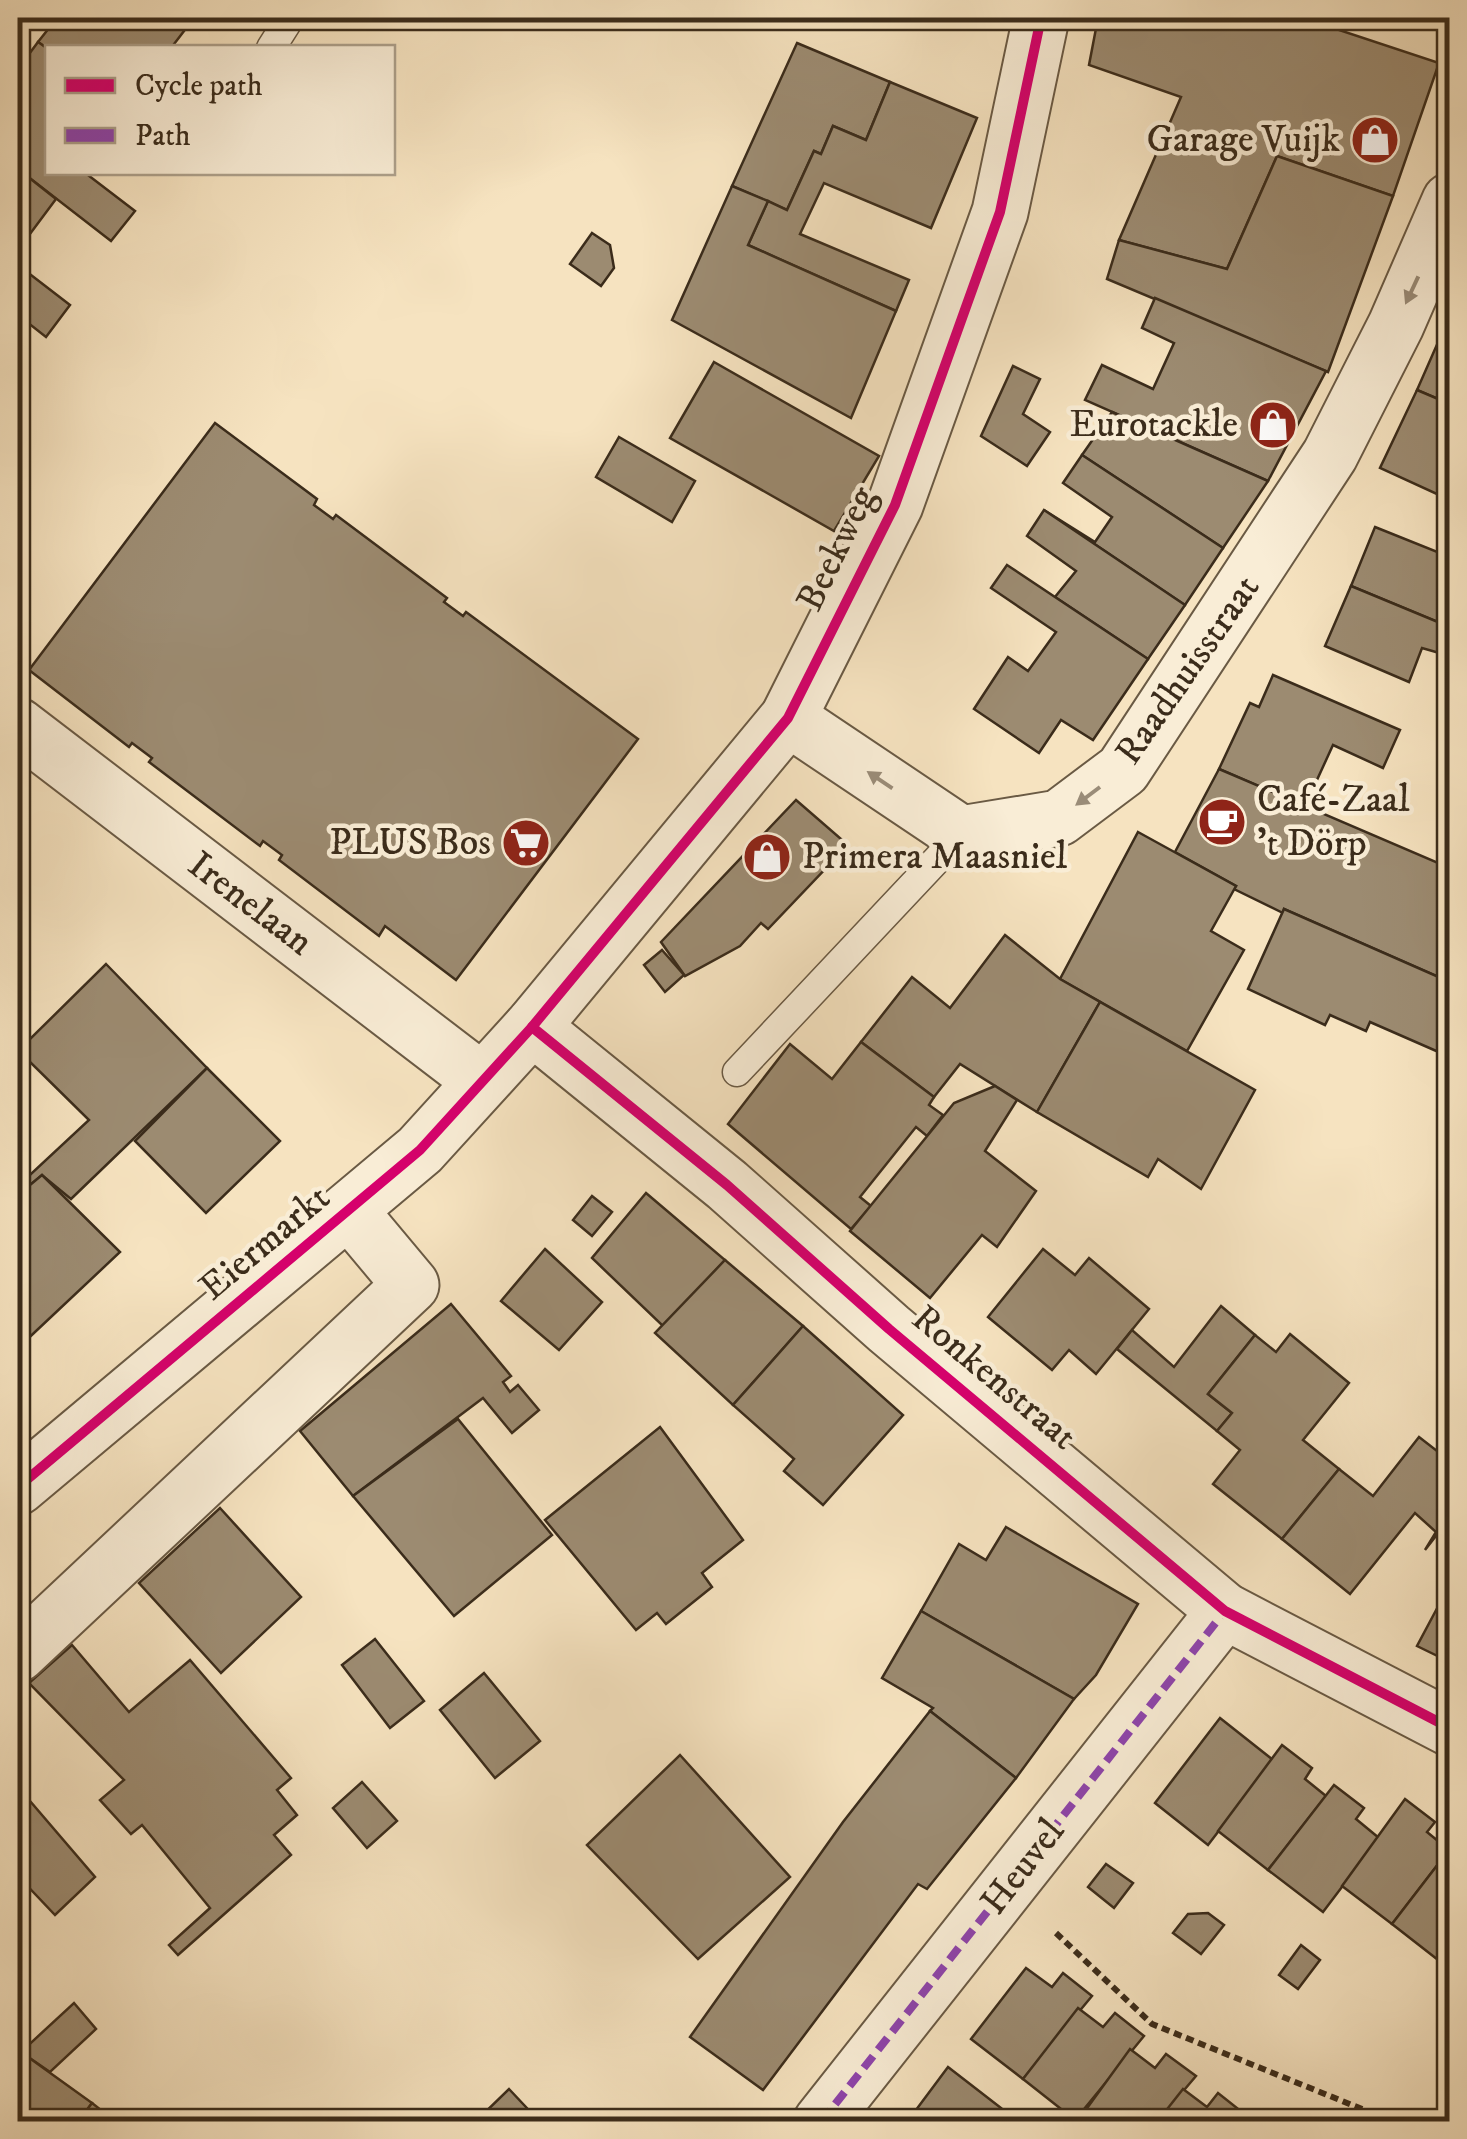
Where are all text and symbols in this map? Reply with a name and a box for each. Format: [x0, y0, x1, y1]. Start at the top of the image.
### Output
legend [45, 45, 395, 175]
text: Cycle path [135, 68, 263, 105]
shop icon: Garage Vuijk [1349, 114, 1401, 166]
place label: Garage Vuijk [1146, 116, 1340, 164]
text: Path [135, 118, 191, 155]
one-way arrow [1403, 276, 1420, 305]
shop icon: Eurotackle [1247, 399, 1299, 451]
place label: Eurotackle [1070, 401, 1238, 449]
street label: Beekweg [786, 478, 888, 619]
street label: Raadhuisstraat [1105, 566, 1271, 774]
one-way arrow [866, 771, 894, 789]
place label: Café-Zaal 't Dörp [1257, 776, 1410, 868]
one-way arrow [1075, 786, 1101, 806]
cafe icon: Café-Zaal 't Dörp [1196, 796, 1248, 848]
supermarket icon: PLUS Bos [500, 817, 552, 869]
place label: PLUS Bos [329, 819, 491, 867]
shop icon: Primera Maasniel [741, 831, 793, 883]
place label: Primera Maasniel [802, 833, 1068, 881]
street label: Irenelaan [178, 841, 322, 967]
street label: Eiermarkt [190, 1174, 340, 1312]
street label: Ronkenstraat [902, 1295, 1086, 1461]
street label: Heuvel [970, 1809, 1076, 1925]

